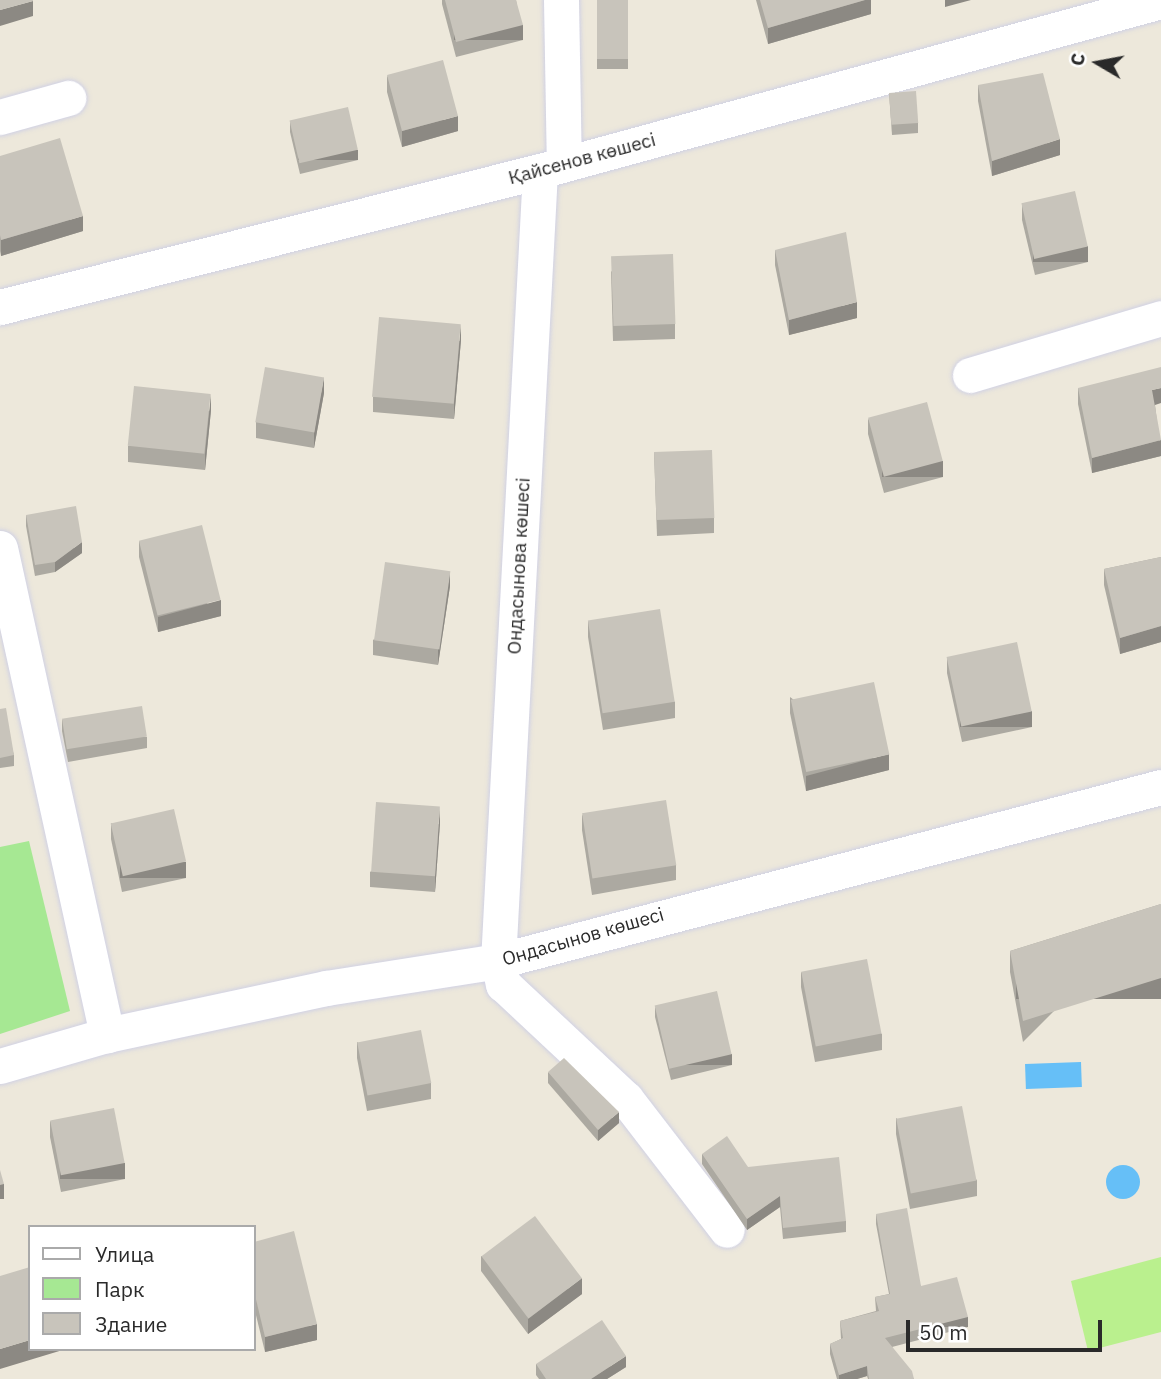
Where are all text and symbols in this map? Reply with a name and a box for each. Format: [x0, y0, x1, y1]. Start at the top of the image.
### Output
north arrow [1063, 28, 1133, 98]
text: С [1064, 51, 1090, 68]
street label: Қайсенов көшесі [506, 128, 658, 190]
street label: Ондасынова көшесі [503, 477, 535, 655]
street label: Ондасынов көшесі [500, 903, 666, 971]
legend [28, 1225, 256, 1351]
text: Улица [95, 1240, 154, 1268]
text: Парк [95, 1275, 145, 1303]
scale bar [909, 1306, 1105, 1350]
text: Здание [95, 1310, 167, 1338]
text: 50 m [919, 1318, 968, 1346]

